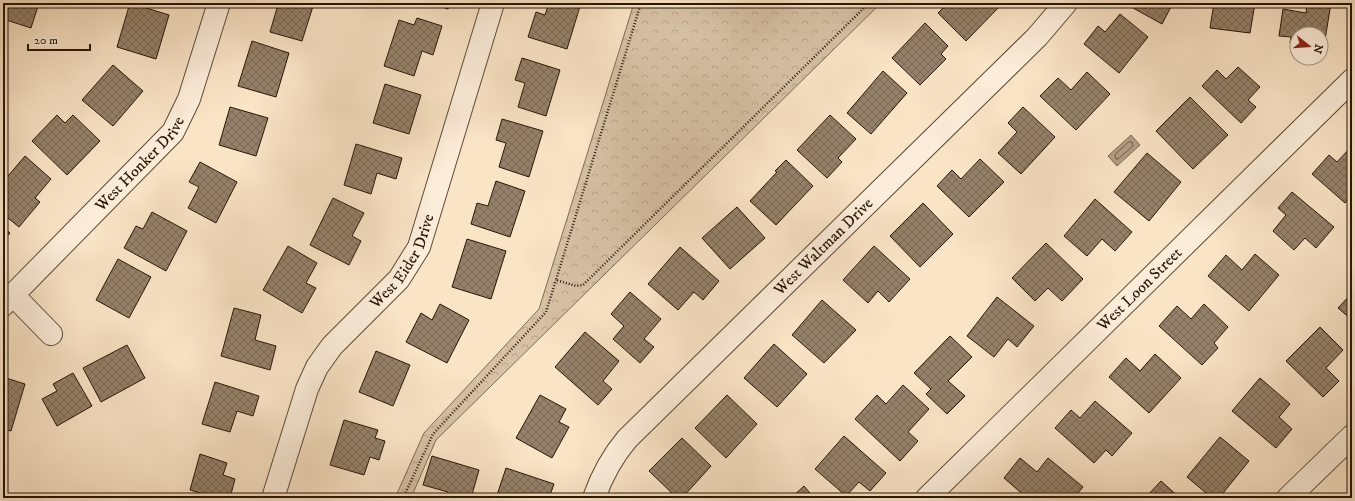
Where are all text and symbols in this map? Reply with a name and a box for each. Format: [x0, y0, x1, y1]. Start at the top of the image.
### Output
scale bar [28, 26, 90, 52]
north arrow [1289, 26, 1329, 66]
text: 20 m [34, 33, 58, 48]
text: N [1310, 42, 1326, 55]
street label: West Honker Drive [90, 113, 189, 216]
street label: West Waltman Drive [769, 193, 877, 300]
street label: West Eider Drive [365, 211, 439, 313]
street label: West Loon Street [1092, 243, 1186, 336]

